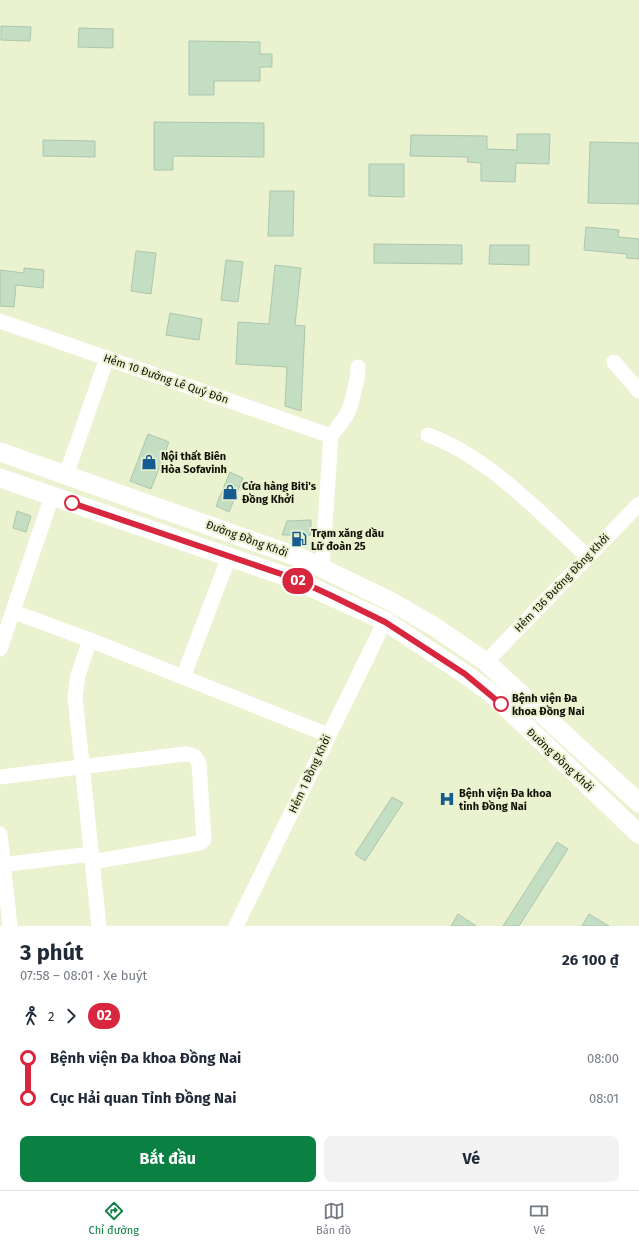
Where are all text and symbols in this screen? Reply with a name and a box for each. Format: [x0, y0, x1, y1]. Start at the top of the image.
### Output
street label: Hẻm 10 Đường Lê Quý Đôn [102, 351, 230, 407]
place label: Nội thất Biên Hòa Sofavinh [161, 450, 227, 476]
shop icon: Nội thất Biên Hòa Sofavinh [140, 453, 158, 471]
place label: Cửa hàng Biti's Đồng Khởi [242, 480, 317, 506]
shop icon: Cửa hàng Biti's Đồng Khởi [221, 483, 239, 501]
unlabelled marker [64, 495, 80, 511]
street label: Đường Đồng Khởi [204, 518, 290, 560]
place label: Trạm xăng dầu Lữ đoàn 25 [311, 527, 384, 553]
fuel station icon: Trạm xăng dầu Lữ đoàn 25 [290, 530, 308, 548]
street label: Hẻm 136 Đường Đồng Khởi [512, 531, 612, 635]
line badge: 02 [280, 568, 316, 594]
text: 02 [290, 572, 306, 589]
place label: Bệnh viện Đa khoa Đồng Nai [512, 692, 585, 718]
marker: Bệnh viện Đa khoa Đồng Nai [493, 696, 509, 712]
street label: Đường Đồng Khởi [524, 726, 596, 794]
street label: Hẻm 1 Đồng Khởi [286, 733, 334, 815]
place label: Bệnh viện Đa khoa tỉnh Đồng Nai [459, 787, 552, 813]
hospital icon: Bệnh viện Đa khoa tỉnh Đồng Nai [438, 790, 456, 808]
text: 3 phút [20, 939, 84, 966]
text: 26 100 ₫ [562, 951, 619, 969]
text: 07:58 – 08:01 · Xe buýt [20, 968, 147, 983]
icon: walk [20, 1005, 42, 1027]
icon: forward [60, 1005, 82, 1027]
text: 02 [96, 1007, 112, 1024]
text: 2 [48, 1009, 54, 1024]
text: Bệnh viện Đa khoa Đồng Nai [50, 1049, 241, 1067]
text: 08:00 [587, 1051, 619, 1066]
text: Cục Hải quan Tỉnh Đồng Nai [50, 1089, 237, 1107]
text: 08:01 [589, 1091, 619, 1106]
button: Bắt đầu [20, 1136, 316, 1182]
button: Vé [324, 1136, 619, 1182]
tab: Chỉ đường [89, 1200, 139, 1237]
tab: Bản đồ [316, 1200, 351, 1237]
tab: Vé [528, 1200, 550, 1237]

